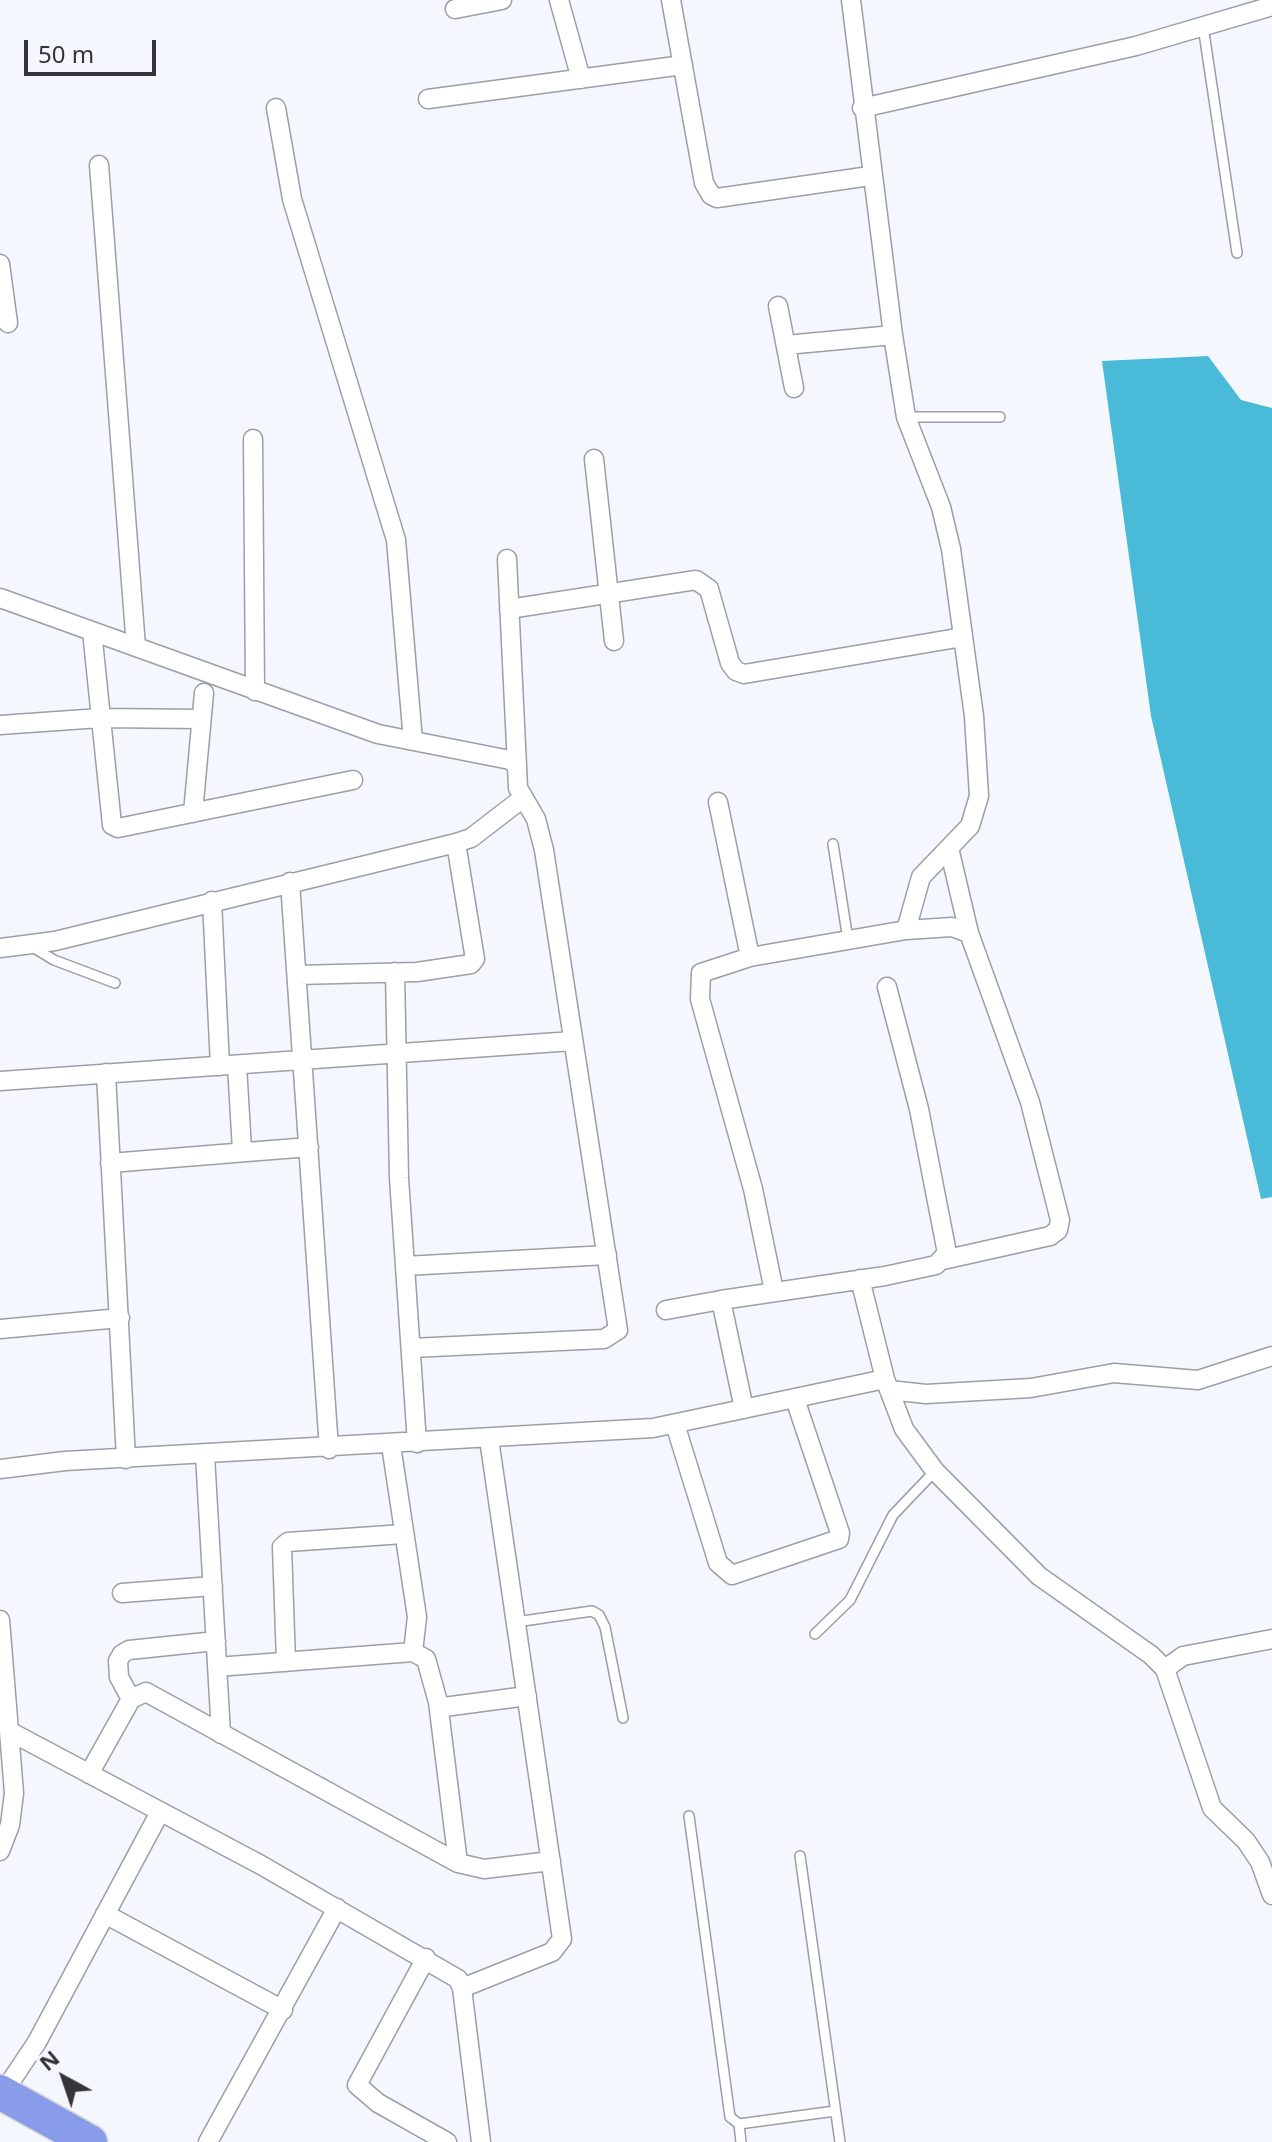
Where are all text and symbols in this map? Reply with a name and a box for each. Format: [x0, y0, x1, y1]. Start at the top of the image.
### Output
scale bar [28, 24, 160, 74]
text: 50 m [38, 37, 94, 70]
north arrow [24, 2038, 104, 2118]
text: N [32, 2042, 65, 2077]

